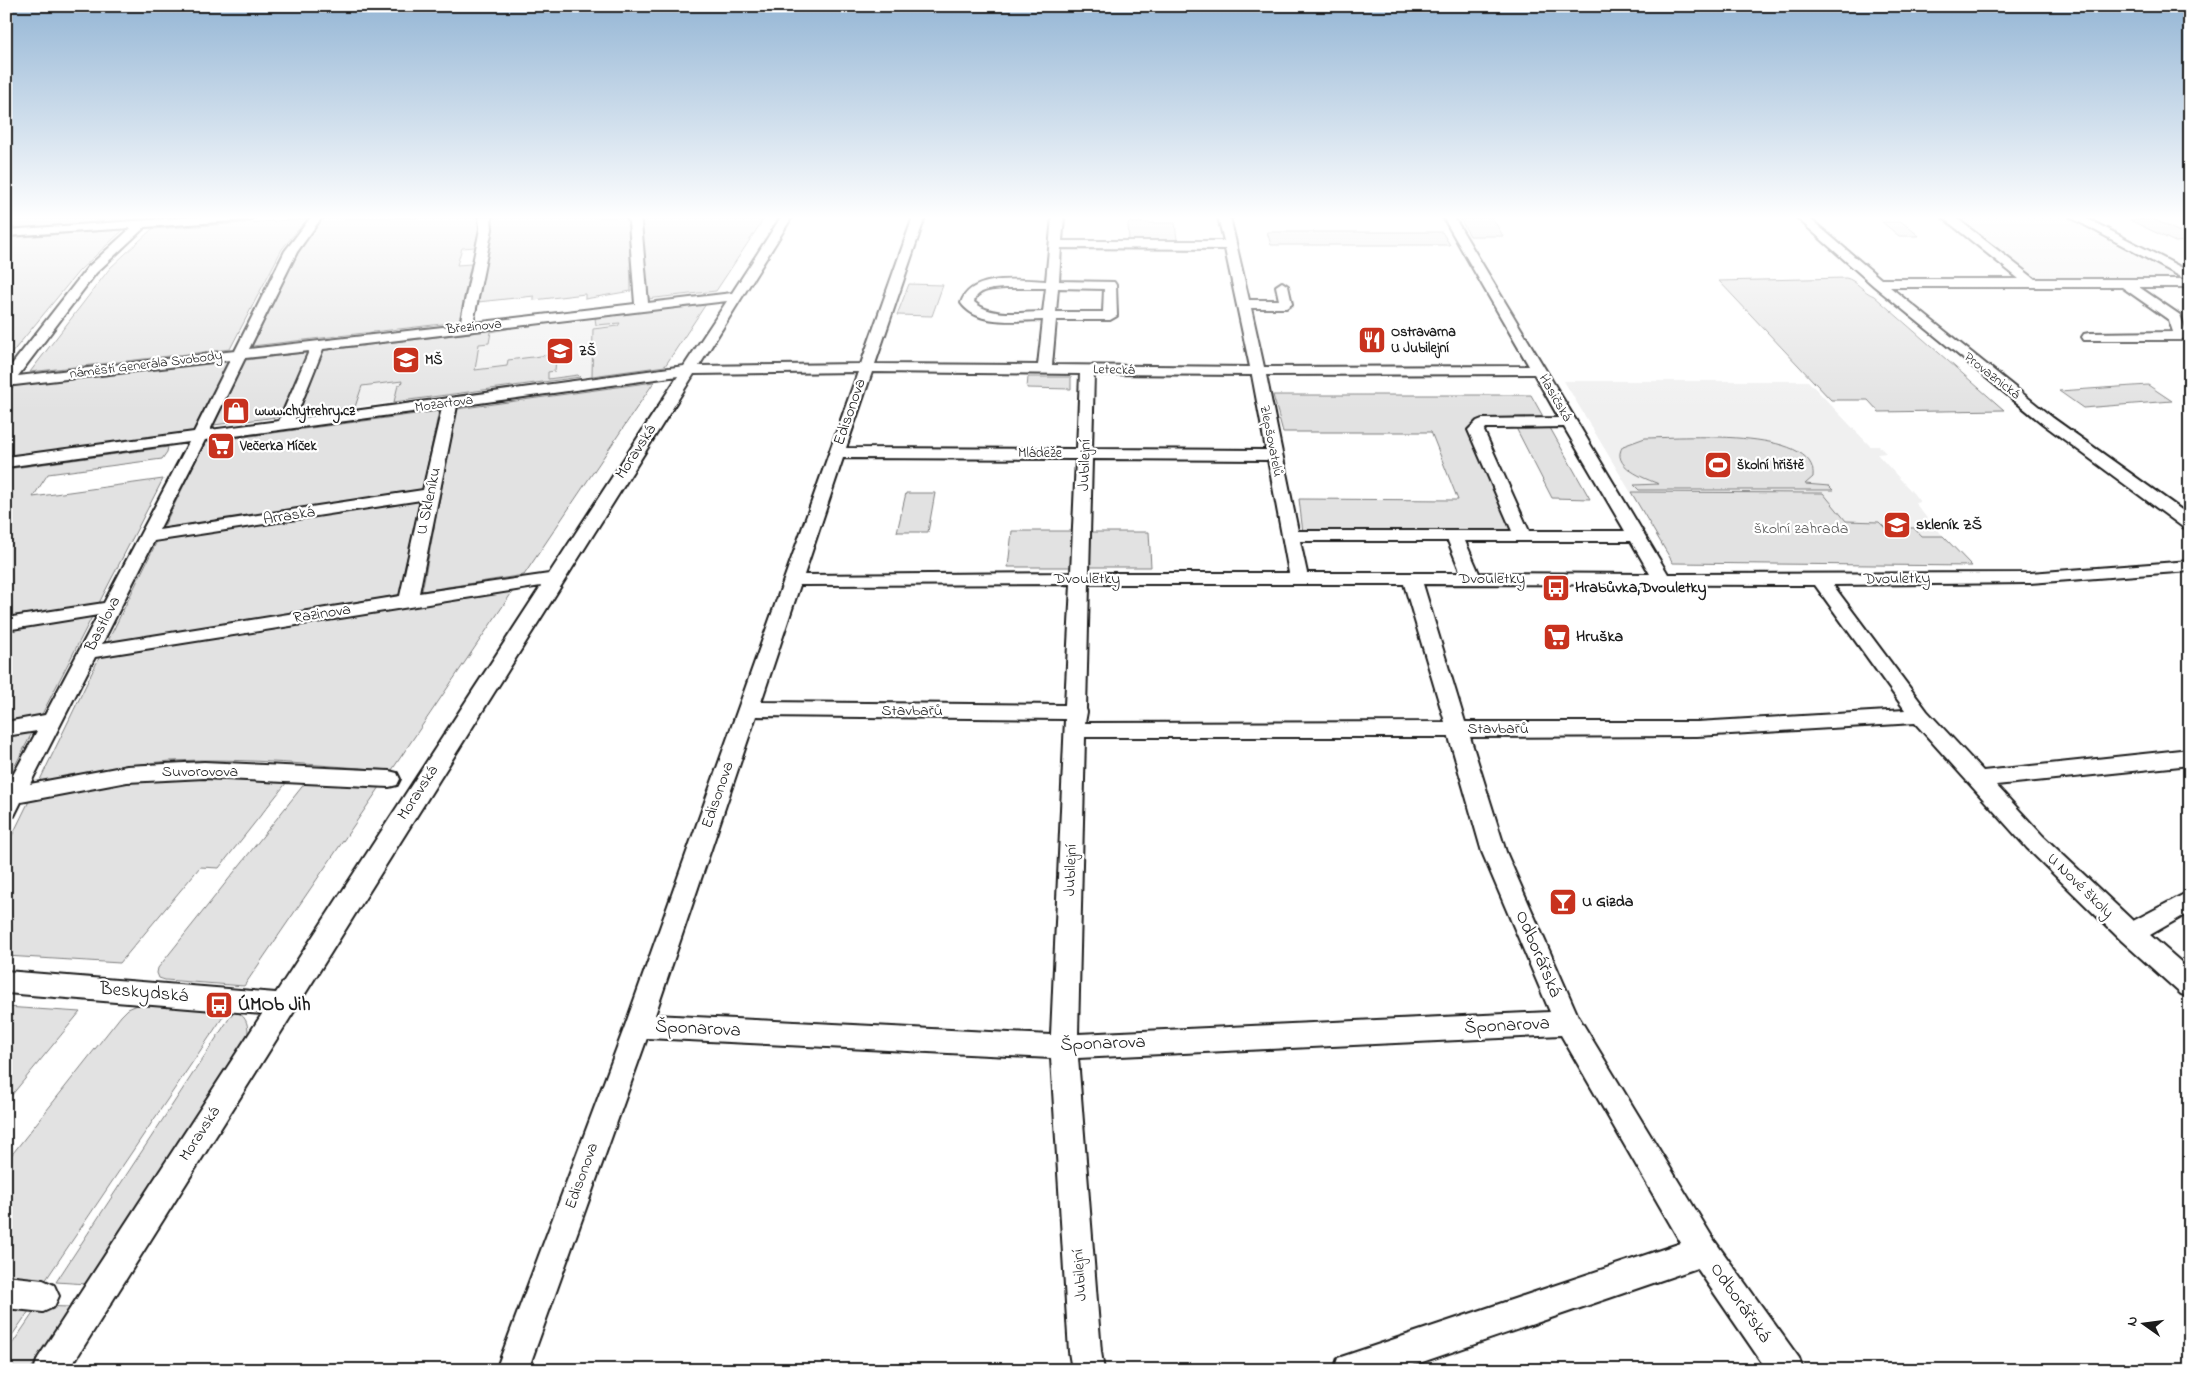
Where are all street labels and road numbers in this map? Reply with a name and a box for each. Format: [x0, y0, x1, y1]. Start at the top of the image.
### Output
street label: Březinova [444, 314, 503, 340]
street label: náměstí Generála Svobody [68, 345, 224, 386]
street label: Provaznická [1959, 347, 2025, 405]
street label: Letecká [1093, 359, 1135, 381]
street label: Hasičská [1533, 370, 1577, 426]
street label: Edisonova [827, 375, 873, 449]
street label: Mozartova [414, 390, 474, 418]
street label: Zlepšovatelů [1254, 403, 1288, 479]
street label: Moravská [609, 420, 663, 484]
street label: Jubilejní [1072, 438, 1098, 491]
street label: Mládeže [1018, 443, 1063, 464]
street label: U Skleníku [410, 465, 448, 537]
street label: Arraská [262, 500, 316, 532]
street label: Dvouletky [1863, 566, 1931, 592]
street label: Dvouletky [1053, 567, 1120, 591]
street label: Dvouletky [1458, 567, 1525, 591]
street label: Bastlova [79, 592, 127, 657]
street label: Razinova [291, 598, 353, 630]
street label: Stavbařů [881, 699, 943, 723]
street label: Stavbařů [1467, 717, 1529, 741]
street label: Edisonova [695, 758, 741, 832]
street label: Suvorovova [162, 760, 238, 784]
street label: Moravská [391, 761, 445, 825]
street label: Jubilejní [1058, 843, 1084, 896]
street label: U Nové školy [2041, 848, 2119, 924]
street label: Odborářská [1508, 906, 1569, 1002]
street label: Beskydská [98, 976, 190, 1011]
street label: Šponarova [1464, 1010, 1550, 1042]
street label: Šponarova [655, 1013, 741, 1045]
street label: Šponarova [1060, 1029, 1146, 1059]
street label: Moravská [173, 1102, 227, 1166]
street label: Edisonova [559, 1139, 605, 1213]
street label: Jubilejní [1066, 1248, 1094, 1302]
street label: Odborářská [1703, 1258, 1778, 1349]

